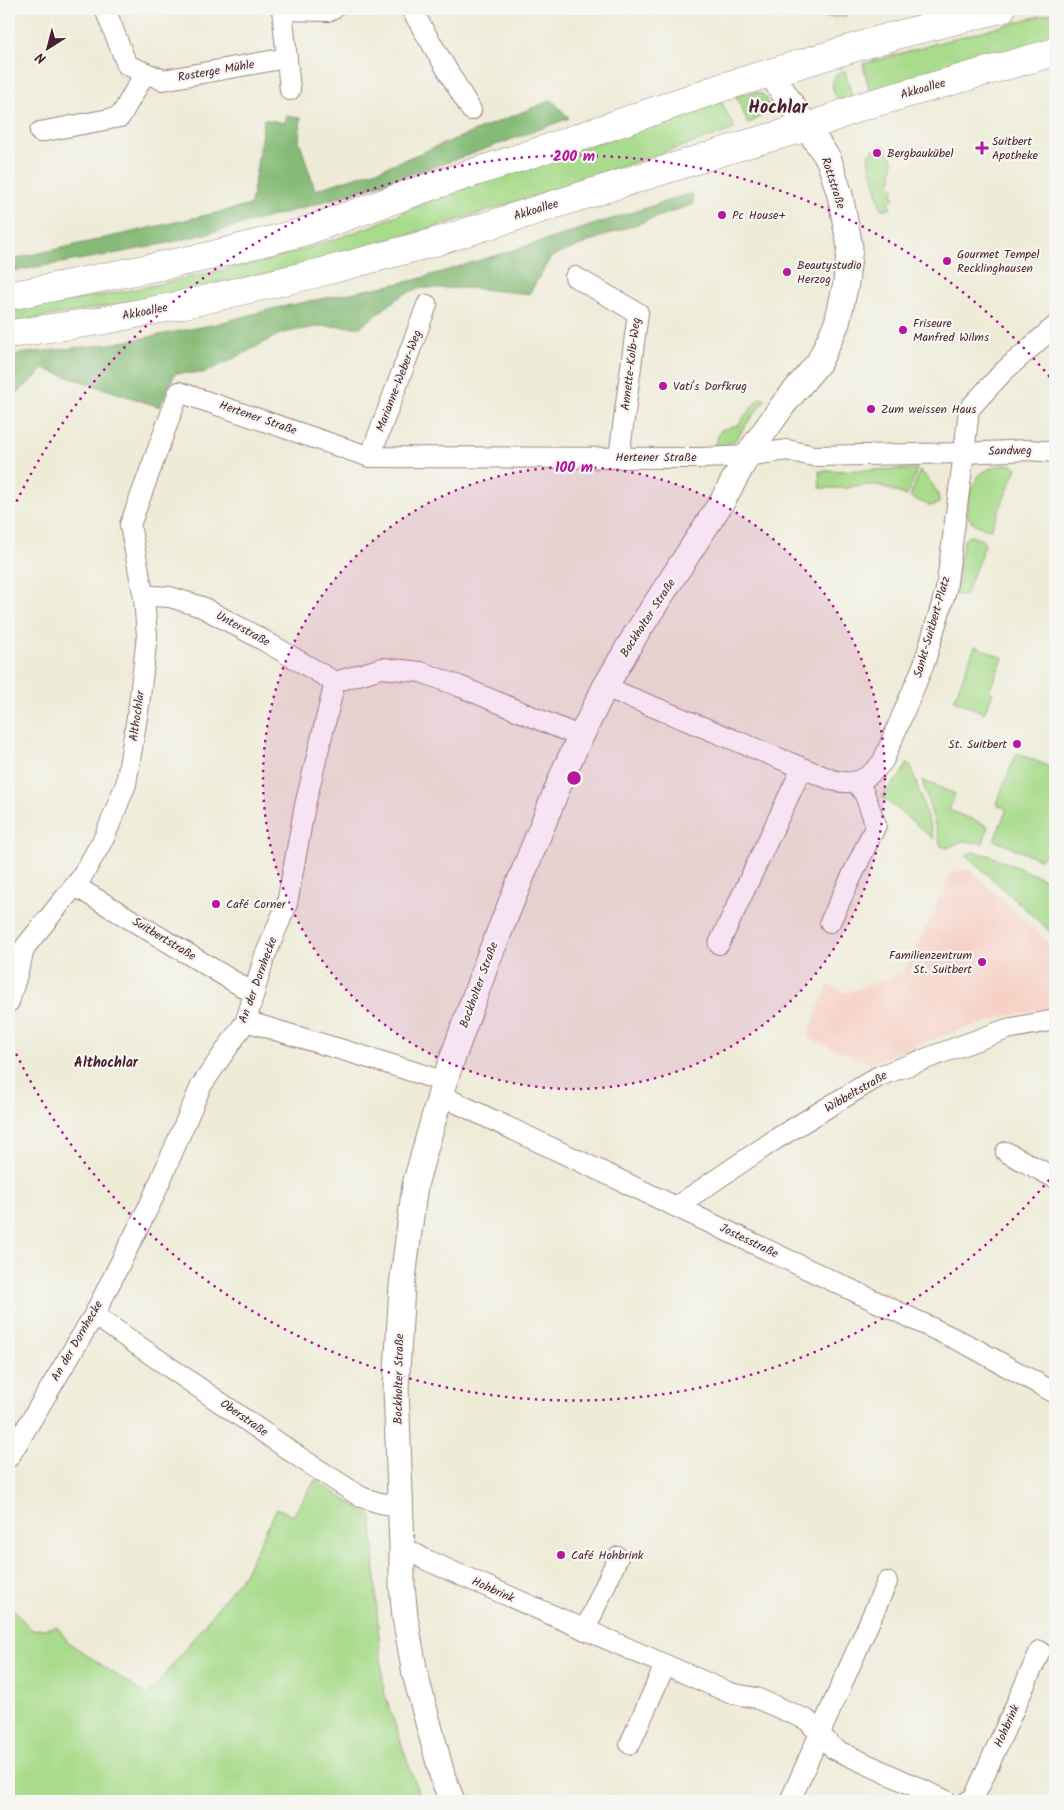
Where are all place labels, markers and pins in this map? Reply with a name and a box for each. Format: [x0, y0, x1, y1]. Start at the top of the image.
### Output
place label: Suitbert Apotheke [992, 132, 1039, 165]
marker: Suitbert Apotheke [976, 142, 988, 154]
place label: Bergbaukübel [887, 144, 953, 163]
marker: Bergbaukübel [871, 147, 883, 159]
place label: Pc House+ [732, 206, 786, 225]
marker: Pc House+ [716, 209, 728, 221]
place label: Gourmet Tempel Recklinghausen [957, 245, 1039, 278]
marker: Gourmet Tempel Recklinghausen [941, 255, 953, 267]
place label: Beautystudio Herzog [797, 256, 862, 289]
marker: Beautystudio Herzog [781, 266, 793, 278]
place label: Friseure Manfred Wilms [913, 314, 989, 347]
marker: Friseure Manfred Wilms [897, 324, 909, 336]
place label: Vati's Dorfkrug [673, 377, 747, 396]
marker: Vati's Dorfkrug [657, 380, 669, 392]
place label: Zum weissen Haus [881, 400, 976, 419]
marker: Zum weissen Haus [865, 403, 877, 415]
place label: St. Suitbert [948, 735, 1007, 754]
marker: St. Suitbert [1011, 738, 1023, 750]
centre of rings [565, 769, 583, 787]
place label: Café Corner [226, 895, 287, 914]
marker: Café Corner [210, 898, 222, 910]
place label: Familienzentrum St. Suitbert [889, 946, 972, 979]
marker: Familienzentrum St. Suitbert [976, 956, 988, 968]
place label: Café Hohbrink [571, 1546, 644, 1565]
marker: Café Hohbrink [555, 1549, 567, 1561]

